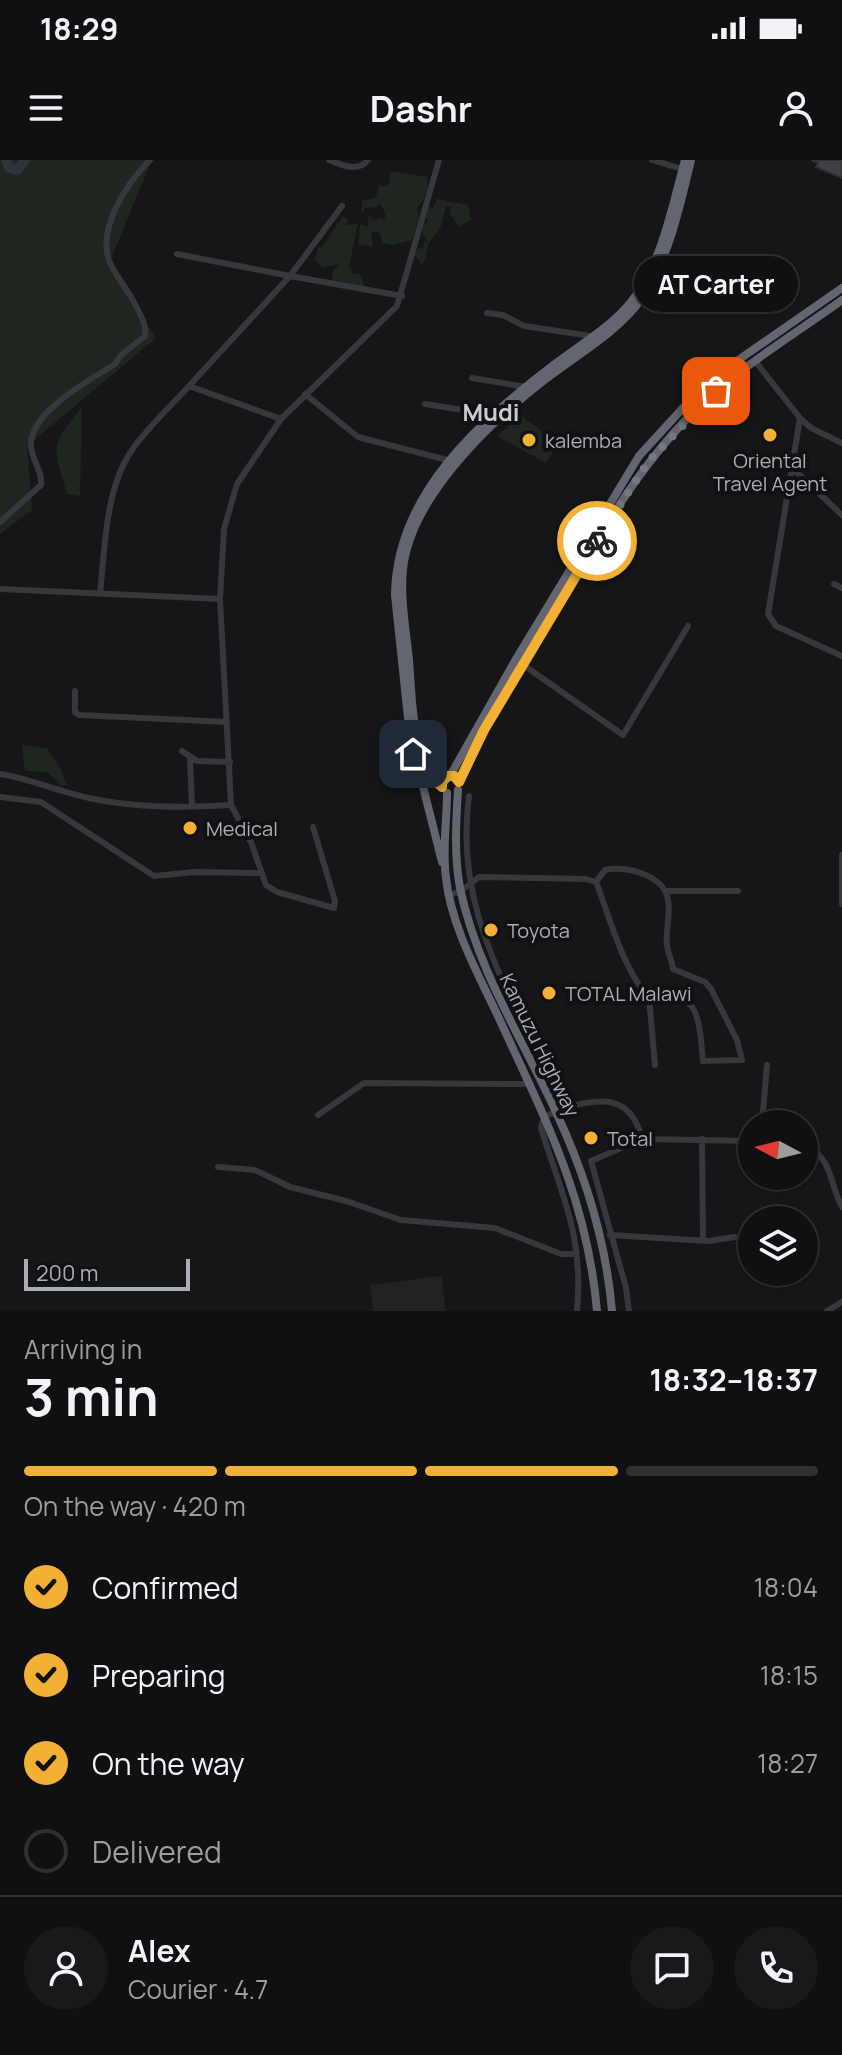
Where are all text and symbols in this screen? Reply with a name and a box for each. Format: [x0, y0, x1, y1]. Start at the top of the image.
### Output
text: 18:29 [40, 8, 118, 49]
text: Dashr [370, 84, 472, 133]
icon: menu [24, 86, 68, 130]
icon: person [774, 86, 818, 130]
callout: AT Carter [634, 255, 798, 311]
text: AT Carter [657, 266, 775, 302]
pin [682, 357, 750, 425]
icon: bag [694, 369, 738, 413]
district label: Mudi [462, 395, 520, 428]
marker: Oriental Travel Agent [761, 426, 779, 444]
place label: kalemba [545, 427, 622, 454]
marker: kalemba [520, 431, 538, 449]
place label: Oriental Travel Agent [713, 447, 827, 497]
courier [557, 501, 637, 581]
icon: bike [575, 519, 619, 563]
pin [379, 720, 447, 788]
icon: home [391, 732, 435, 776]
place label: Medical [206, 815, 278, 842]
marker: Medical [181, 819, 199, 837]
place label: Toyota [507, 917, 570, 944]
marker: Toyota [482, 921, 500, 939]
street label: Kamuzu Highway [494, 969, 587, 1122]
place label: TOTAL Malawi [565, 980, 692, 1007]
marker: TOTAL Malawi [540, 984, 558, 1002]
north arrow [738, 1110, 818, 1190]
map controls [738, 1110, 818, 1286]
place label: Total [607, 1125, 653, 1152]
marker: Total [582, 1129, 600, 1147]
button: layers [738, 1206, 818, 1286]
scale bar [24, 1255, 190, 1291]
text: 200 m [36, 1258, 98, 1288]
text: Arriving in [24, 1331, 142, 1367]
text: 18:32–18:37 [650, 1359, 818, 1400]
text: 3 min [24, 1361, 159, 1432]
text: On the way · 420 m [24, 1488, 246, 1524]
icon: check [24, 1565, 68, 1609]
text: Confirmed [92, 1567, 239, 1608]
text: 18:04 [754, 1569, 818, 1605]
icon: check [24, 1653, 68, 1697]
text: Preparing [92, 1655, 226, 1696]
text: 18:15 [760, 1657, 818, 1693]
icon: check [24, 1741, 68, 1785]
text: On the way [92, 1743, 245, 1784]
text: 18:27 [757, 1745, 818, 1781]
text: Delivered [92, 1831, 222, 1872]
button: person [24, 1926, 108, 2010]
button: chat [630, 1926, 714, 2010]
button: phone [734, 1926, 818, 2010]
text: Alex [128, 1930, 191, 1971]
text: Courier · 4.7 [128, 1971, 268, 2007]

